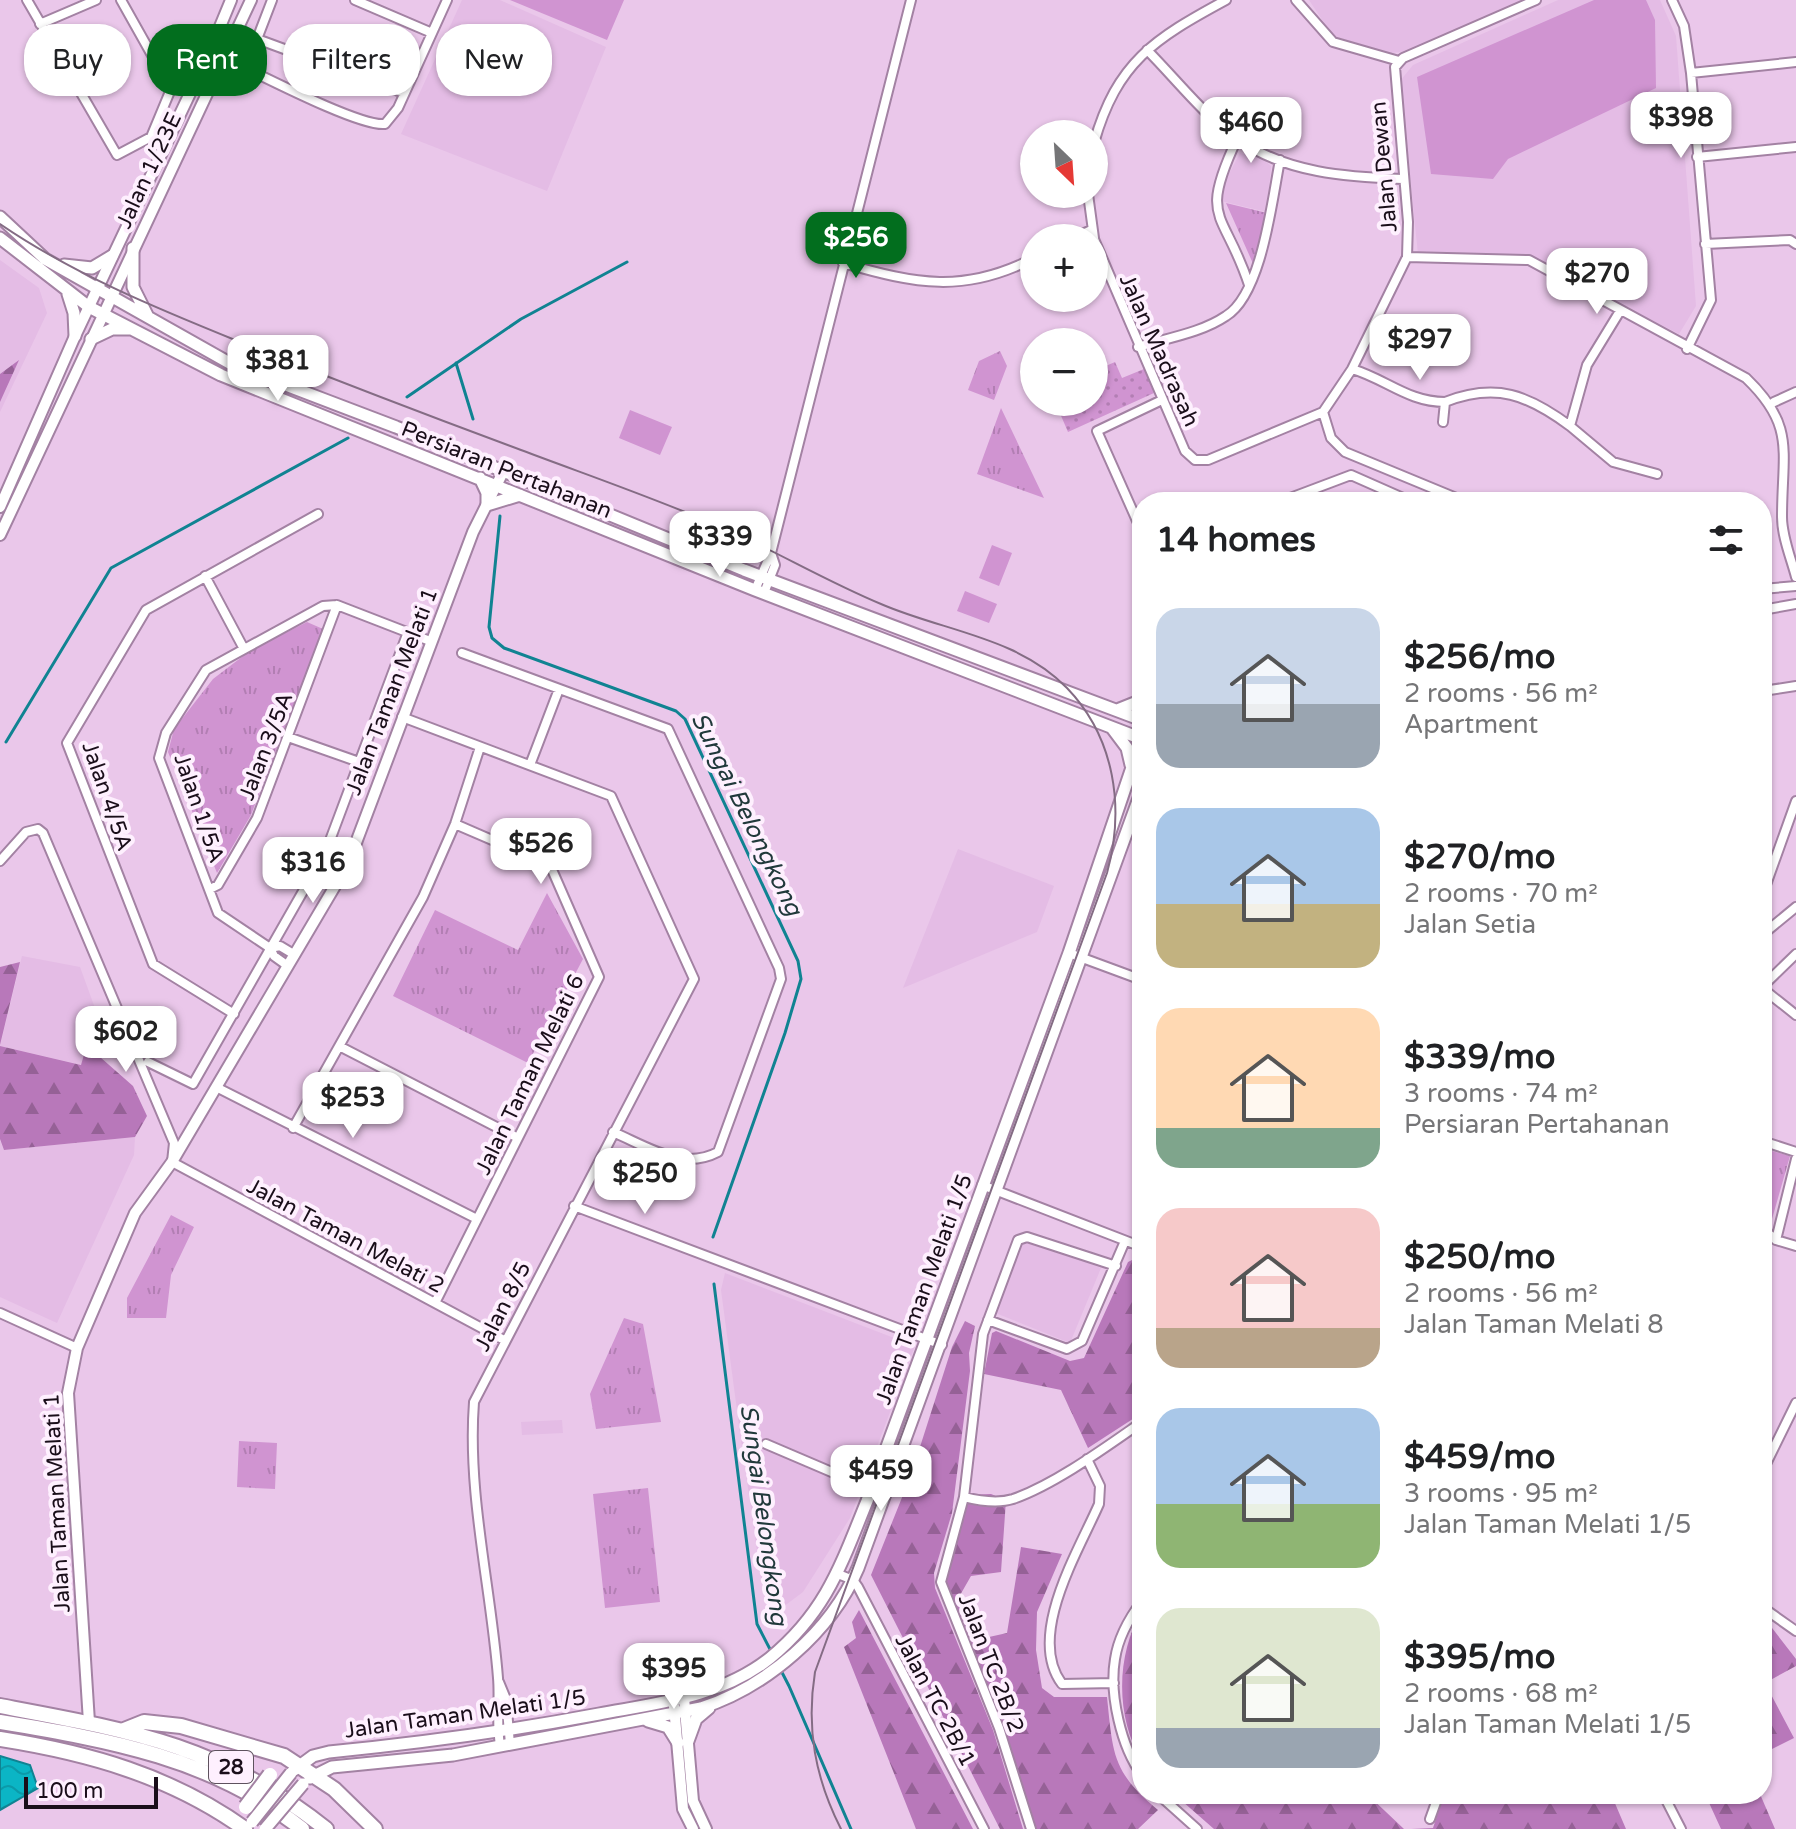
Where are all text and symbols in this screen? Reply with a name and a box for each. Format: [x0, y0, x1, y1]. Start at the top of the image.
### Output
chip: Buy [24, 24, 131, 96]
chip: Rent [147, 24, 267, 96]
chip: Filters [283, 24, 420, 96]
chip: New [436, 24, 552, 96]
pin: $398 [1634, 92, 1728, 160]
pin: $460 [1204, 97, 1298, 165]
street label: Jalan Dewan [1365, 100, 1403, 233]
text: $398 [1648, 102, 1714, 133]
text: $460 [1218, 107, 1284, 138]
street label: Jalan 1/23E [111, 108, 187, 232]
north arrow [1020, 120, 1108, 208]
map controls [1020, 120, 1108, 416]
pin: $256 [809, 212, 903, 280]
text: $256 [823, 222, 889, 253]
button: + [1020, 224, 1108, 312]
pin: $270 [1550, 248, 1644, 316]
text: $270 [1564, 258, 1630, 289]
street label: Jalan Madrasah [1114, 270, 1204, 431]
pin: $297 [1373, 314, 1467, 382]
text: $297 [1387, 324, 1453, 355]
button: − [1020, 328, 1108, 416]
pin: $381 [231, 335, 325, 403]
text: $381 [245, 345, 311, 376]
street label: Persiaran Pertahanan [398, 416, 616, 524]
pin: $339 [673, 511, 767, 579]
icon: filters [1704, 518, 1748, 562]
text: 14 homes [1156, 520, 1316, 561]
text: $339 [687, 521, 753, 552]
street label: Jalan Taman Melati 1 [340, 584, 443, 799]
text: $256/mo [1404, 637, 1555, 678]
icon: home [1220, 640, 1316, 736]
text: 2 rooms · 56 m² [1404, 678, 1598, 709]
street label: Jalan 3/5A [233, 689, 298, 804]
water label: Sungai Belongkong [685, 708, 809, 922]
text: Apartment [1404, 709, 1538, 740]
street label: Jalan 4/5A [76, 738, 138, 854]
street label: Jalan 1/5A [168, 750, 230, 866]
pin: $526 [494, 818, 588, 886]
text: $526 [508, 828, 574, 859]
pin: $316 [266, 837, 360, 905]
text: $270/mo [1404, 837, 1555, 878]
icon: home [1220, 840, 1316, 936]
text: $316 [280, 847, 346, 878]
text: 2 rooms · 70 m² [1404, 878, 1598, 909]
text: Jalan Setia [1404, 909, 1536, 940]
street label: Jalan Taman Melati 6 [470, 970, 590, 1179]
pin: $602 [79, 1006, 173, 1074]
text: $602 [93, 1016, 159, 1047]
text: $339/mo [1404, 1037, 1555, 1078]
icon: home [1220, 1040, 1316, 1136]
pin: $253 [306, 1072, 400, 1140]
text: 3 rooms · 74 m² [1404, 1078, 1598, 1109]
text: $253 [320, 1082, 386, 1113]
text: Persiaran Pertahanan [1404, 1109, 1670, 1140]
pin: $250 [598, 1148, 692, 1216]
text: $250 [612, 1158, 678, 1189]
street label: Jalan Taman Melati 1/5 [870, 1171, 978, 1408]
street label: Jalan Taman Melati 2 [242, 1173, 449, 1299]
text: $250/mo [1404, 1237, 1555, 1278]
icon: home [1220, 1240, 1316, 1336]
street label: Jalan 8/5 [469, 1257, 536, 1356]
text: 2 rooms · 56 m² [1404, 1278, 1598, 1309]
text: Jalan Taman Melati 8 [1404, 1309, 1664, 1340]
street label: Jalan Taman Melati 1 [38, 1393, 76, 1613]
water label: Sungai Belongkong [734, 1403, 794, 1629]
text: $459/mo [1404, 1437, 1555, 1478]
icon: home [1220, 1440, 1316, 1536]
pin: $459 [834, 1445, 928, 1513]
text: $459 [848, 1455, 914, 1486]
text: 3 rooms · 95 m² [1404, 1478, 1598, 1509]
text: Jalan Taman Melati 1/5 [1404, 1509, 1691, 1540]
street label: Jalan TC 2B/2 [953, 1591, 1029, 1736]
street label: Jalan TC 2B/1 [889, 1630, 981, 1771]
text: $395/mo [1404, 1637, 1555, 1678]
icon: home [1220, 1640, 1316, 1736]
pin: $395 [627, 1643, 721, 1711]
text: $395 [641, 1653, 707, 1684]
text: 2 rooms · 68 m² [1404, 1678, 1598, 1709]
street label: Jalan Taman Melati 1/5 [343, 1684, 587, 1744]
text: Jalan Taman Melati 1/5 [1404, 1709, 1691, 1740]
road number: 28 [209, 1751, 253, 1783]
scale bar [24, 1773, 158, 1809]
text: 100 m [36, 1778, 103, 1804]

